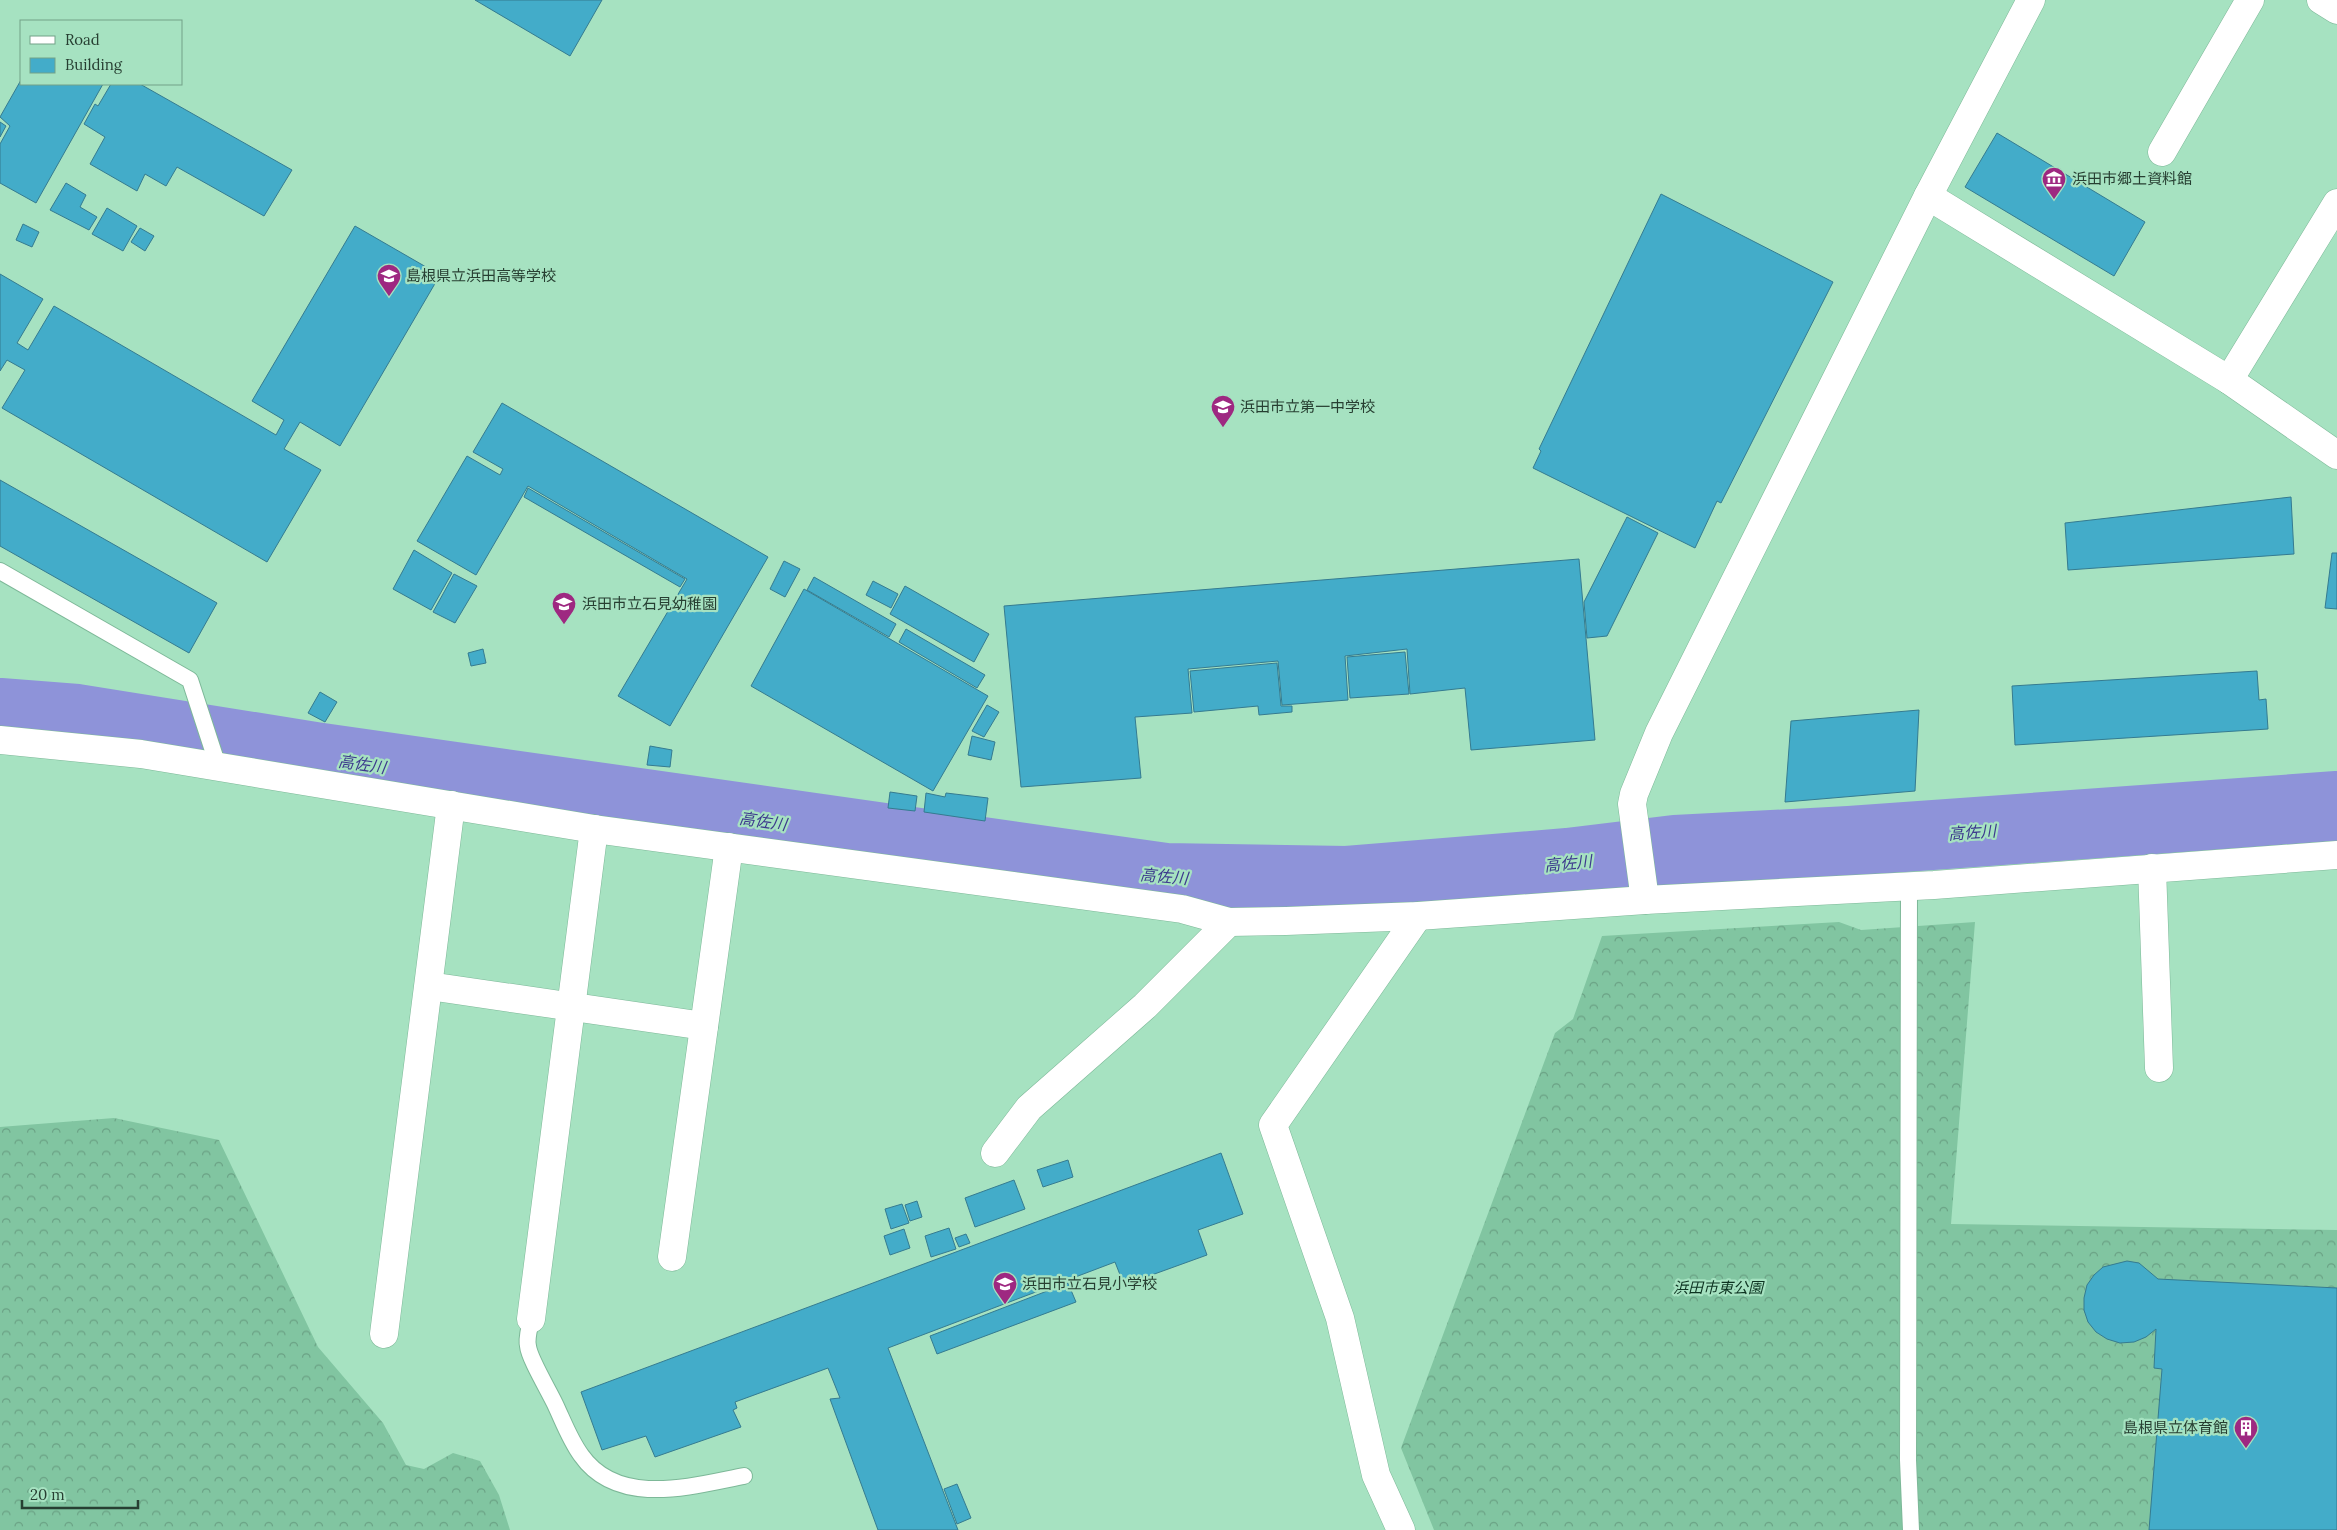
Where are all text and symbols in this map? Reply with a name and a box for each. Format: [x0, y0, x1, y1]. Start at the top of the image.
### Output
legend [20, 20, 182, 85]
text: Road [65, 30, 100, 49]
text: Building [65, 55, 123, 74]
museum icon: 浜田市郷土資料館 [2041, 166, 2067, 200]
place label: 浜田市郷土資料館 [2072, 169, 2192, 188]
school or university icon: 島根県立浜田高等学校 [376, 263, 402, 297]
place label: 島根県立浜田高等学校 [406, 266, 556, 285]
school or university icon: 浜田市立第一中学校 [1210, 394, 1236, 428]
place label: 浜田市立第一中学校 [1240, 397, 1375, 416]
school or university icon: 浜田市立石見幼稚園 [551, 591, 577, 625]
place label: 浜田市立石見幼稚園 [582, 594, 717, 613]
water label: 高佐川 [337, 751, 389, 778]
water label: 高佐川 [738, 808, 790, 835]
water label: 高佐川 [1947, 820, 1999, 844]
water label: 高佐川 [1543, 850, 1595, 875]
water label: 高佐川 [1139, 864, 1191, 888]
school or university icon: 浜田市立石見小学校 [992, 1271, 1018, 1305]
place label: 浜田市立石見小学校 [1022, 1274, 1157, 1293]
park label: 浜田市東公園 [1673, 1278, 1765, 1297]
building icon: 島根県立体育館 [2233, 1415, 2259, 1449]
place label: 島根県立体育館 [2123, 1418, 2228, 1437]
scale bar [22, 1478, 139, 1510]
text: 20 m [30, 1485, 65, 1504]

